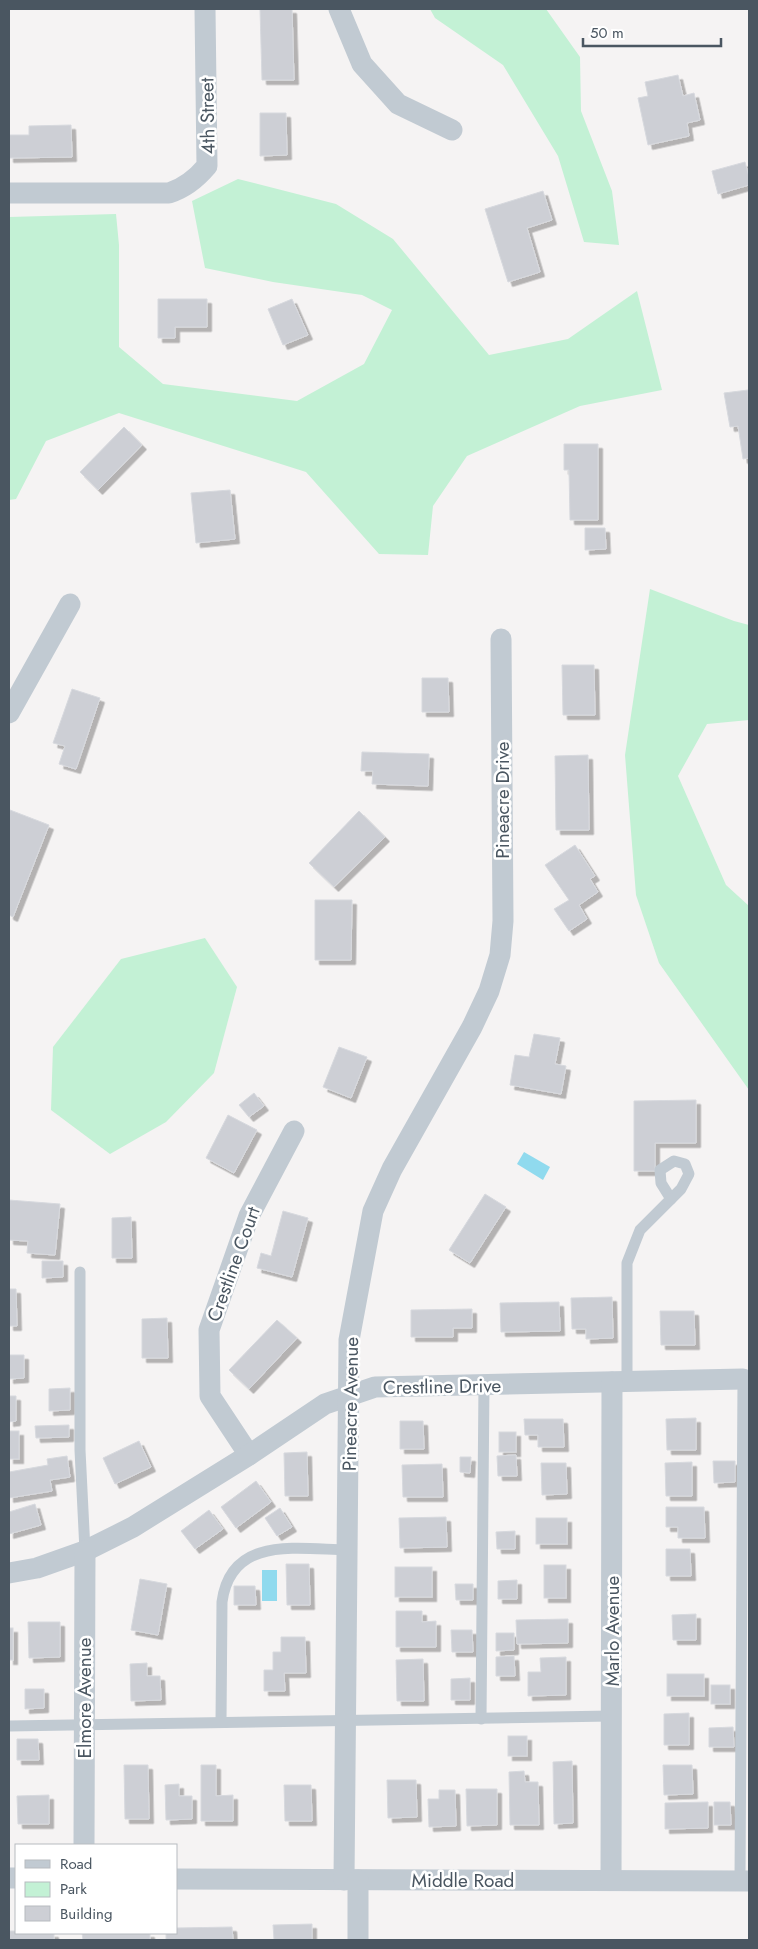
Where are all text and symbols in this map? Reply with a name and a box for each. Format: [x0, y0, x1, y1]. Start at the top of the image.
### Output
scale bar [583, 15, 720, 47]
text: 50 m [590, 22, 624, 44]
street label: 4th Street [193, 77, 222, 155]
street label: Pineacre Drive [489, 741, 516, 859]
street label: Crestline Court [200, 1203, 267, 1325]
street label: Pineacre Avenue [336, 1336, 365, 1471]
street label: Crestline Drive [383, 1372, 502, 1401]
street label: Marlo Avenue [599, 1575, 626, 1686]
street label: Elmore Avenue [71, 1637, 98, 1758]
legend [15, 1844, 178, 1934]
text: Road [60, 1853, 92, 1875]
street label: Middle Road [412, 1867, 514, 1894]
text: Park [60, 1878, 87, 1900]
text: Building [60, 1903, 112, 1925]

